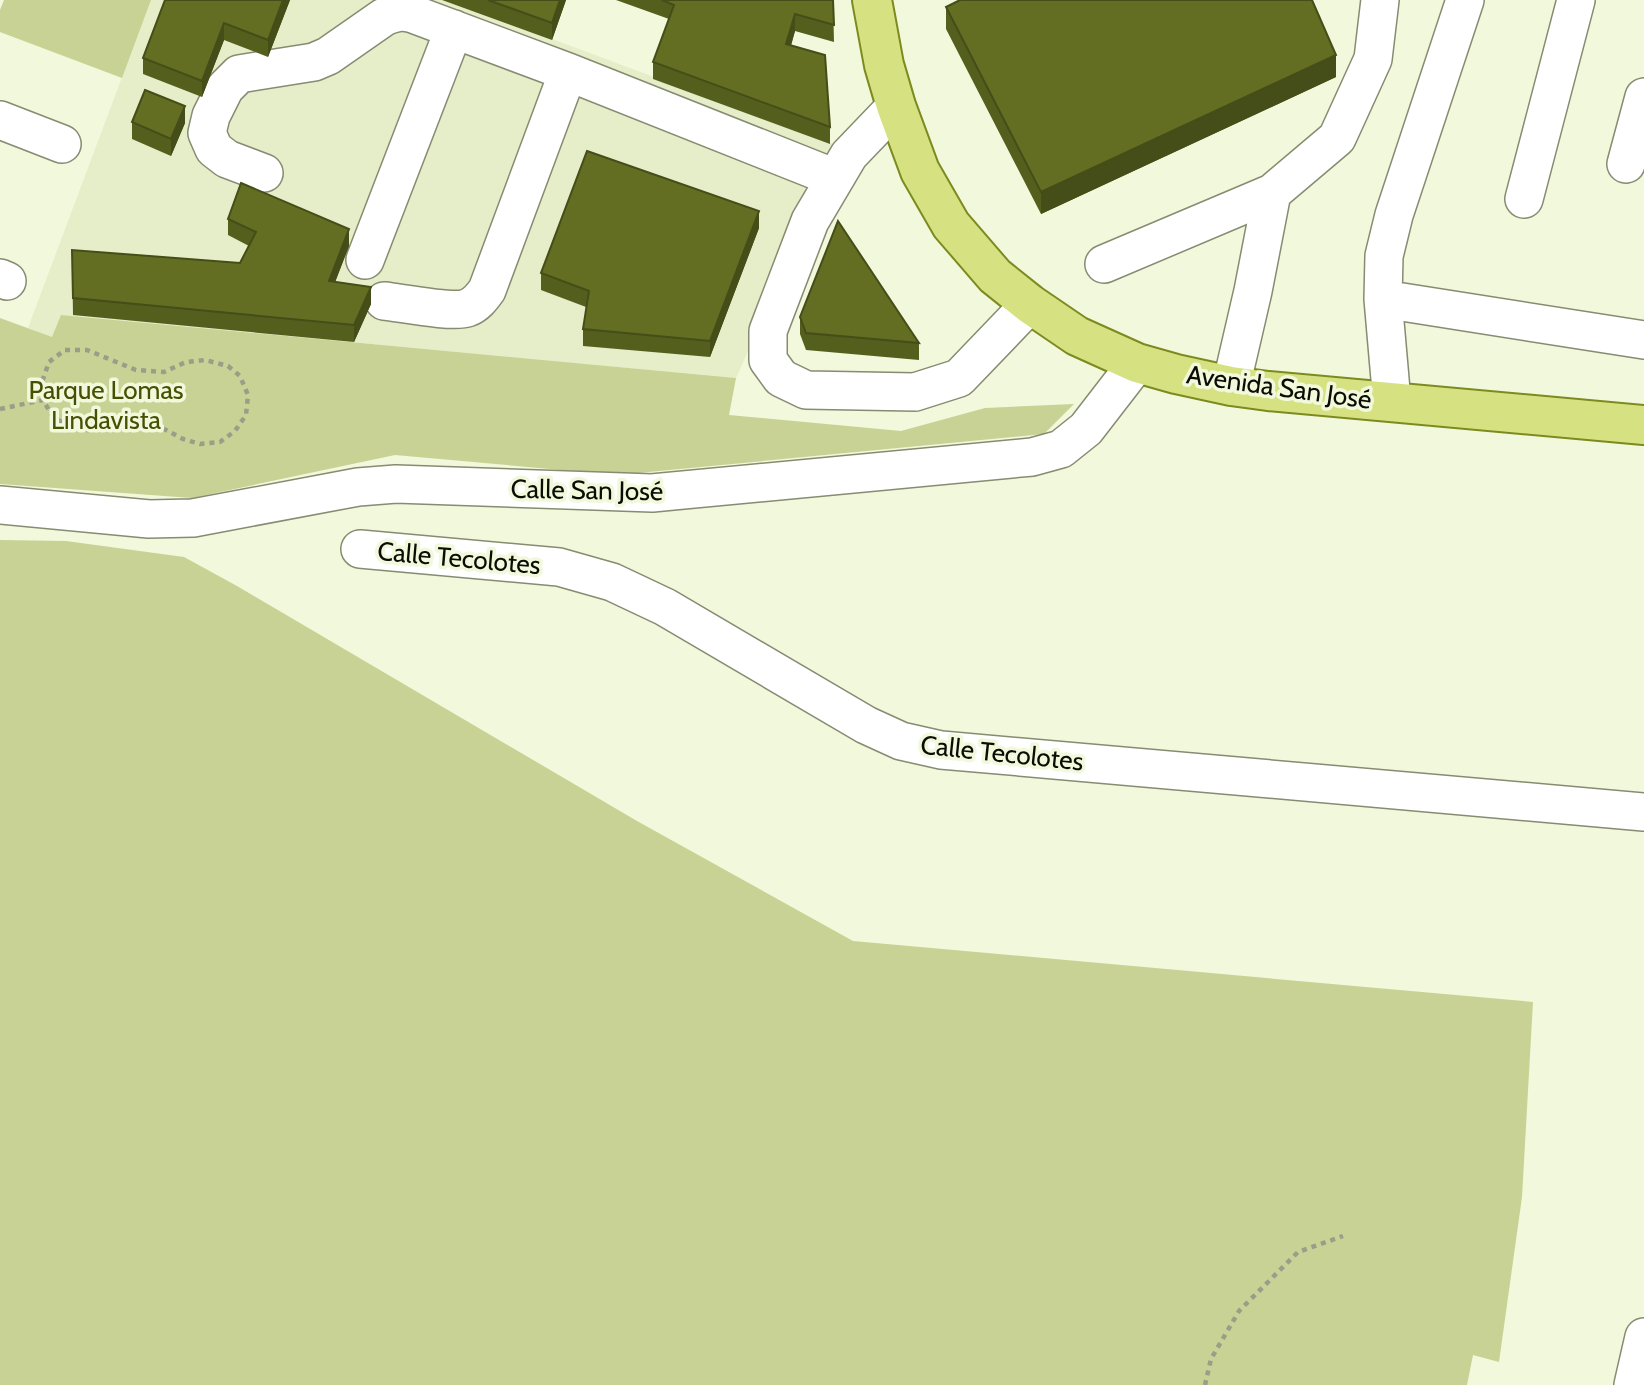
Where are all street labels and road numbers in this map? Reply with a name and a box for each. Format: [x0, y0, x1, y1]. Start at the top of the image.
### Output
street label: Avenida San José [1184, 358, 1374, 416]
street label: Calle San José [510, 473, 664, 507]
street label: Calle Tecolotes [376, 535, 542, 581]
street label: Calle Tecolotes [919, 729, 1085, 777]

